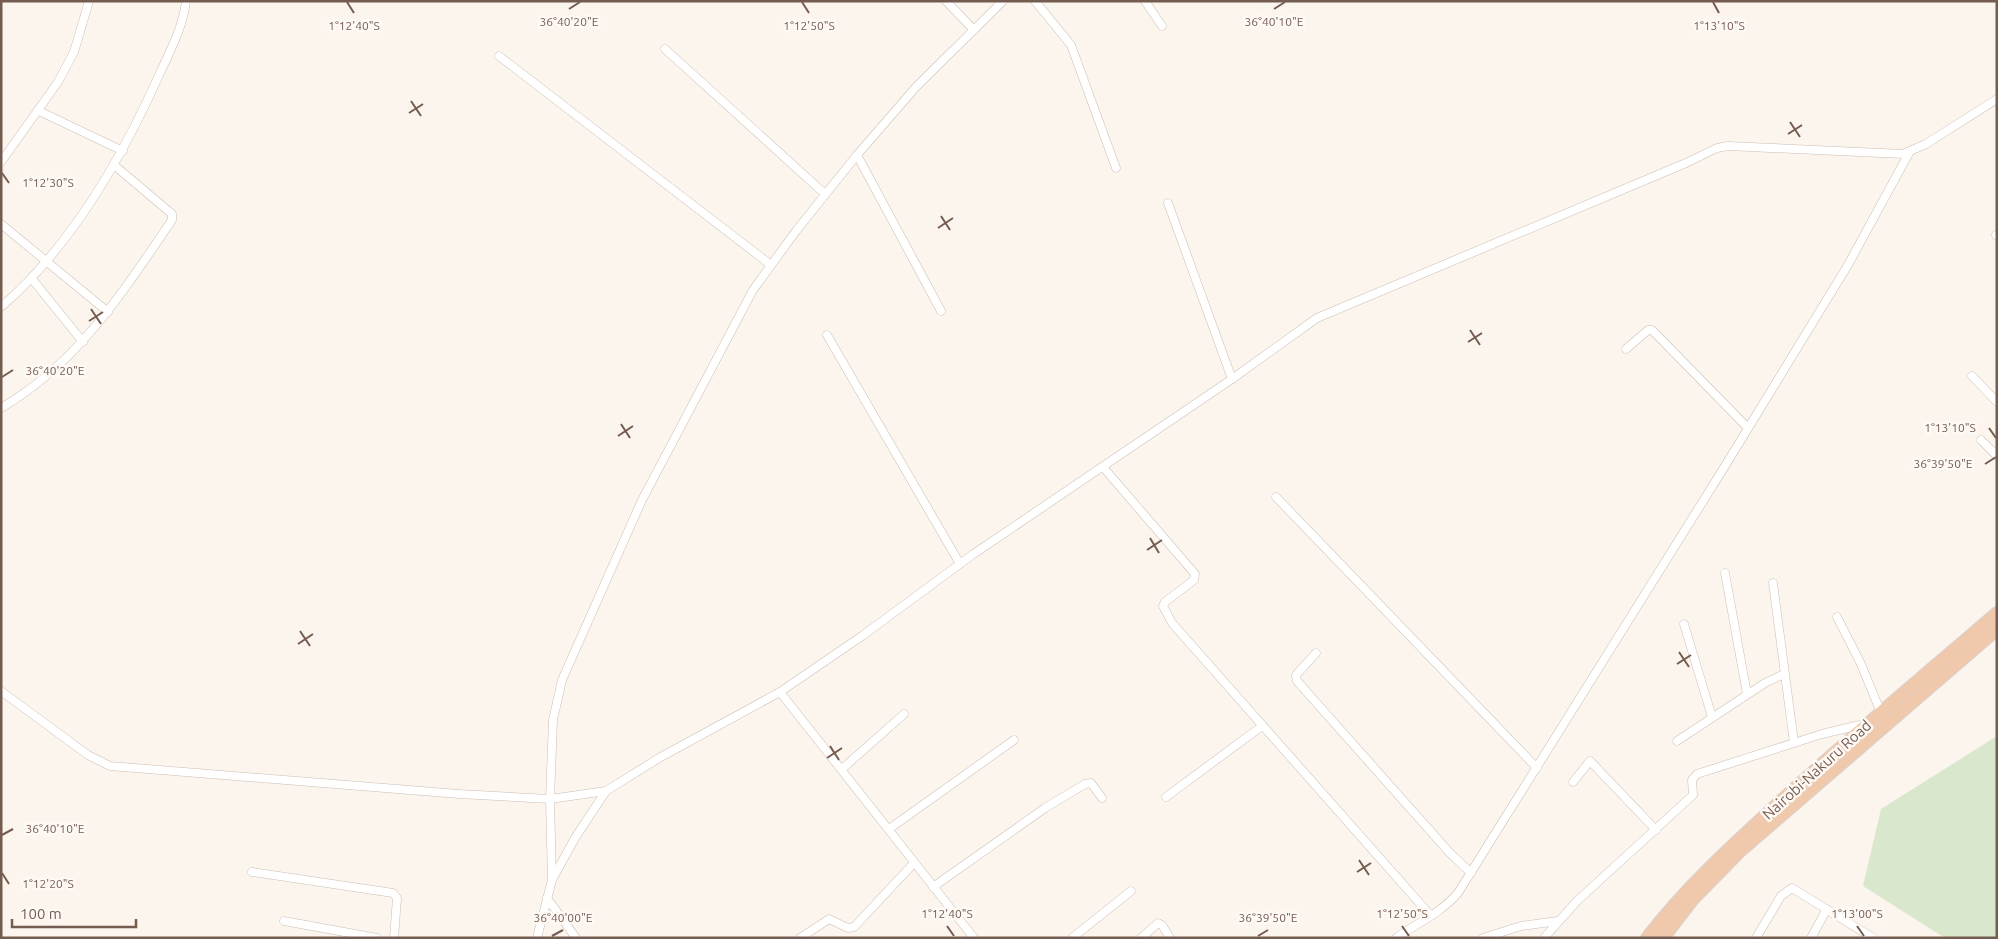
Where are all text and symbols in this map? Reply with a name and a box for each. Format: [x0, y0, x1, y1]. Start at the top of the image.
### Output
text: 36°40'20"E [540, 15, 599, 28]
text: 36°40'10"E [1245, 15, 1304, 28]
text: 1°12'40"S [328, 19, 380, 32]
text: 1°12'50"S [783, 19, 835, 32]
text: 1°13'10"S [1693, 19, 1745, 32]
text: 1°12'30"S [22, 176, 74, 189]
text: 36°40'20"E [26, 364, 85, 377]
text: 1°13'10"S [1924, 421, 1976, 434]
text: 36°39'50"E [1914, 457, 1973, 470]
street label: Nairobi-Nakuru Road [1759, 716, 1874, 823]
text: 36°40'10"E [26, 822, 85, 835]
text: 1°12'20"S [22, 877, 74, 890]
scale bar [12, 896, 136, 928]
text: 100 m [20, 905, 62, 922]
text: 1°12'40"S [921, 907, 973, 920]
text: 1°12'50"S [1376, 907, 1428, 920]
text: 1°13'00"S [1831, 907, 1883, 920]
text: 36°40'00"E [534, 911, 593, 924]
text: 36°39'50"E [1239, 911, 1298, 924]

